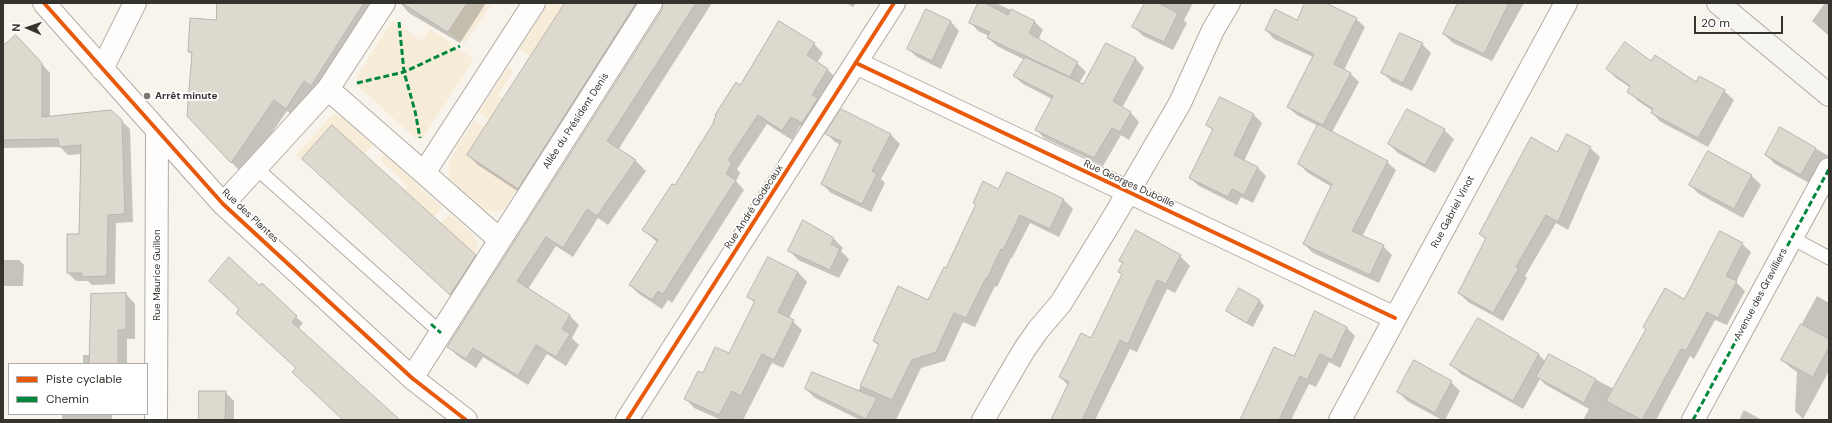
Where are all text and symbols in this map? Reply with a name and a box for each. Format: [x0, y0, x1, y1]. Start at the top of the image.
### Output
north arrow [8, 8, 48, 48]
scale bar [1696, 8, 1785, 34]
text: 20 m [1701, 15, 1730, 31]
text: N [9, 23, 23, 32]
street label: Allée du Président Denis [540, 71, 612, 171]
place label: Arrêt minute [155, 90, 218, 102]
marker: Arrêt minute [142, 91, 152, 101]
street label: Rue Georges Duboille [1082, 158, 1176, 210]
street label: Rue André Godecaux [722, 163, 786, 251]
street label: Rue Gabriel Vinot [1429, 174, 1477, 250]
street label: Rue des Plantes [219, 187, 281, 245]
street label: Rue Maurice Guillon [151, 229, 163, 321]
street label: Avenue des Gravilliers [1732, 246, 1790, 342]
legend [8, 363, 148, 415]
text: Piste cyclable [46, 371, 122, 387]
text: Chemin [46, 391, 89, 407]

